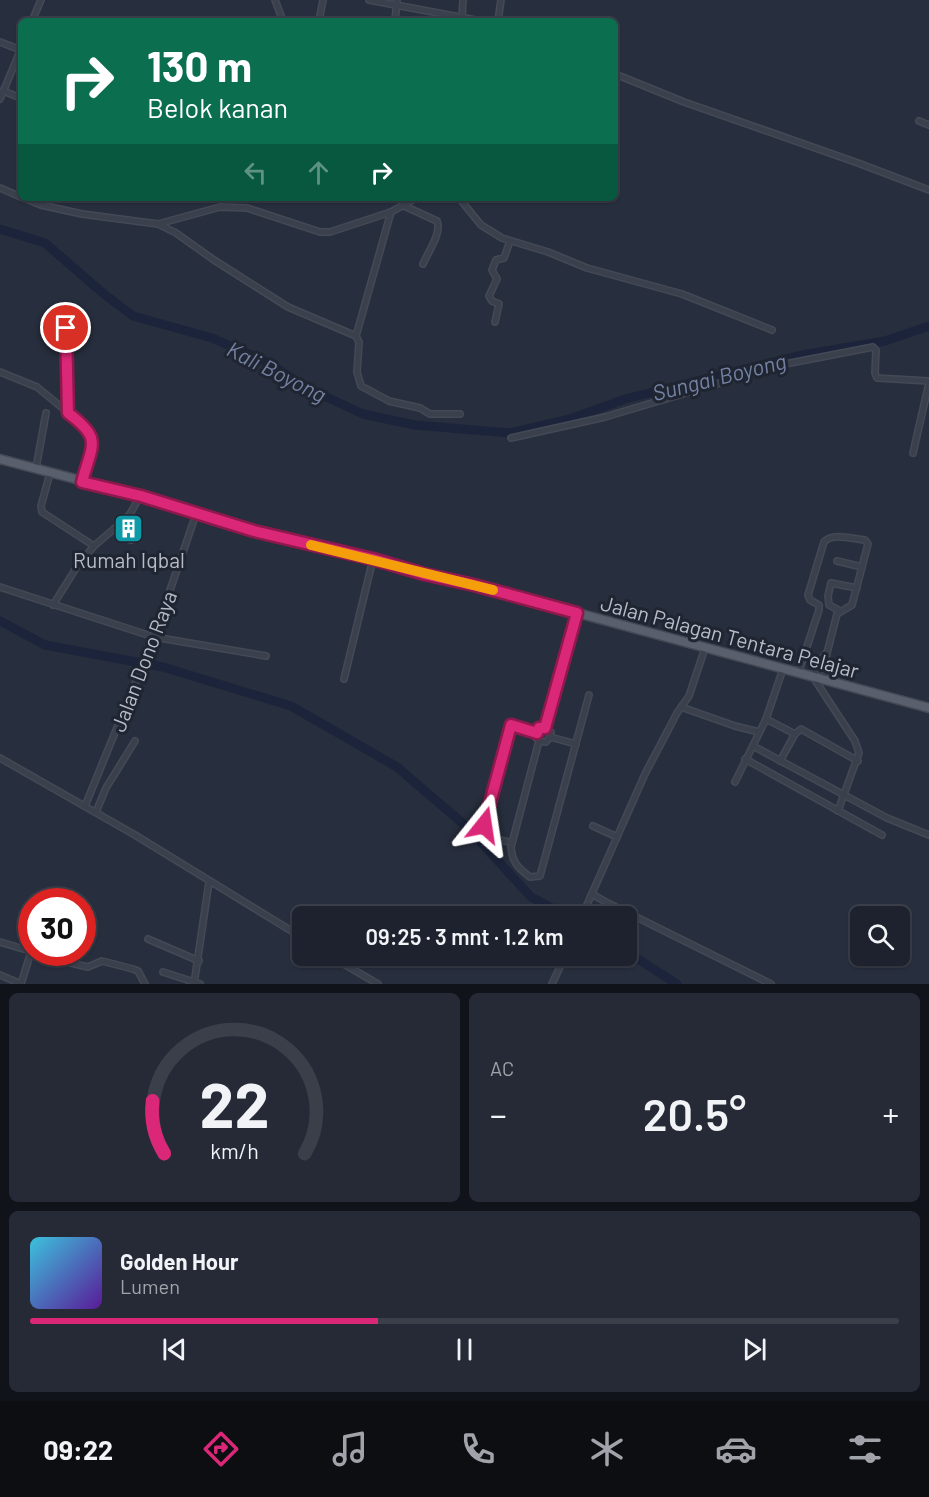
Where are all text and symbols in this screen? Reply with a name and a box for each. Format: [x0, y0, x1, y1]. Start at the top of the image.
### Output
text: 130 m [147, 40, 252, 90]
icon: right [48, 42, 126, 120]
text: Belok kanan [147, 91, 288, 123]
icon: left [239, 156, 272, 189]
icon: ahead [302, 156, 335, 189]
icon: right [365, 156, 398, 189]
pin [40, 302, 91, 353]
icon: arrive [49, 311, 82, 344]
water label: Kali Boyong [223, 335, 331, 407]
water label: Sungai Boyong [649, 347, 789, 405]
building icon: Rumah Iqbal [113, 512, 145, 544]
place label: Rumah Iqbal [73, 547, 185, 572]
street label: Jalan Dono Raya [105, 587, 181, 735]
street label: Jalan Palagan Tentara Pelajar [598, 589, 862, 683]
position arrow [452, 793, 516, 857]
speed limit sign: 30 [18, 888, 96, 966]
map controls [850, 906, 910, 966]
button: search [850, 906, 910, 966]
text: 09:25 · 3 mnt · 1.2 km [366, 923, 563, 949]
text: AC [490, 1056, 514, 1080]
text: 22 [200, 1066, 269, 1140]
text: 20.5° [643, 1086, 746, 1140]
text: − [490, 1094, 507, 1134]
text: + [882, 1094, 899, 1134]
text: km/h [210, 1139, 259, 1164]
text: Golden Hour [120, 1248, 238, 1274]
text: Lumen [120, 1274, 180, 1298]
icon: previous [158, 1333, 191, 1366]
icon: pause [448, 1333, 481, 1366]
icon: next [738, 1333, 771, 1366]
icon: directions [200, 1428, 242, 1470]
icon: music [329, 1428, 371, 1470]
icon: phone [457, 1428, 499, 1470]
icon: climate [586, 1428, 628, 1470]
icon: car [715, 1428, 757, 1470]
icon: filters [844, 1428, 886, 1470]
text: 09:22 [43, 1433, 113, 1465]

